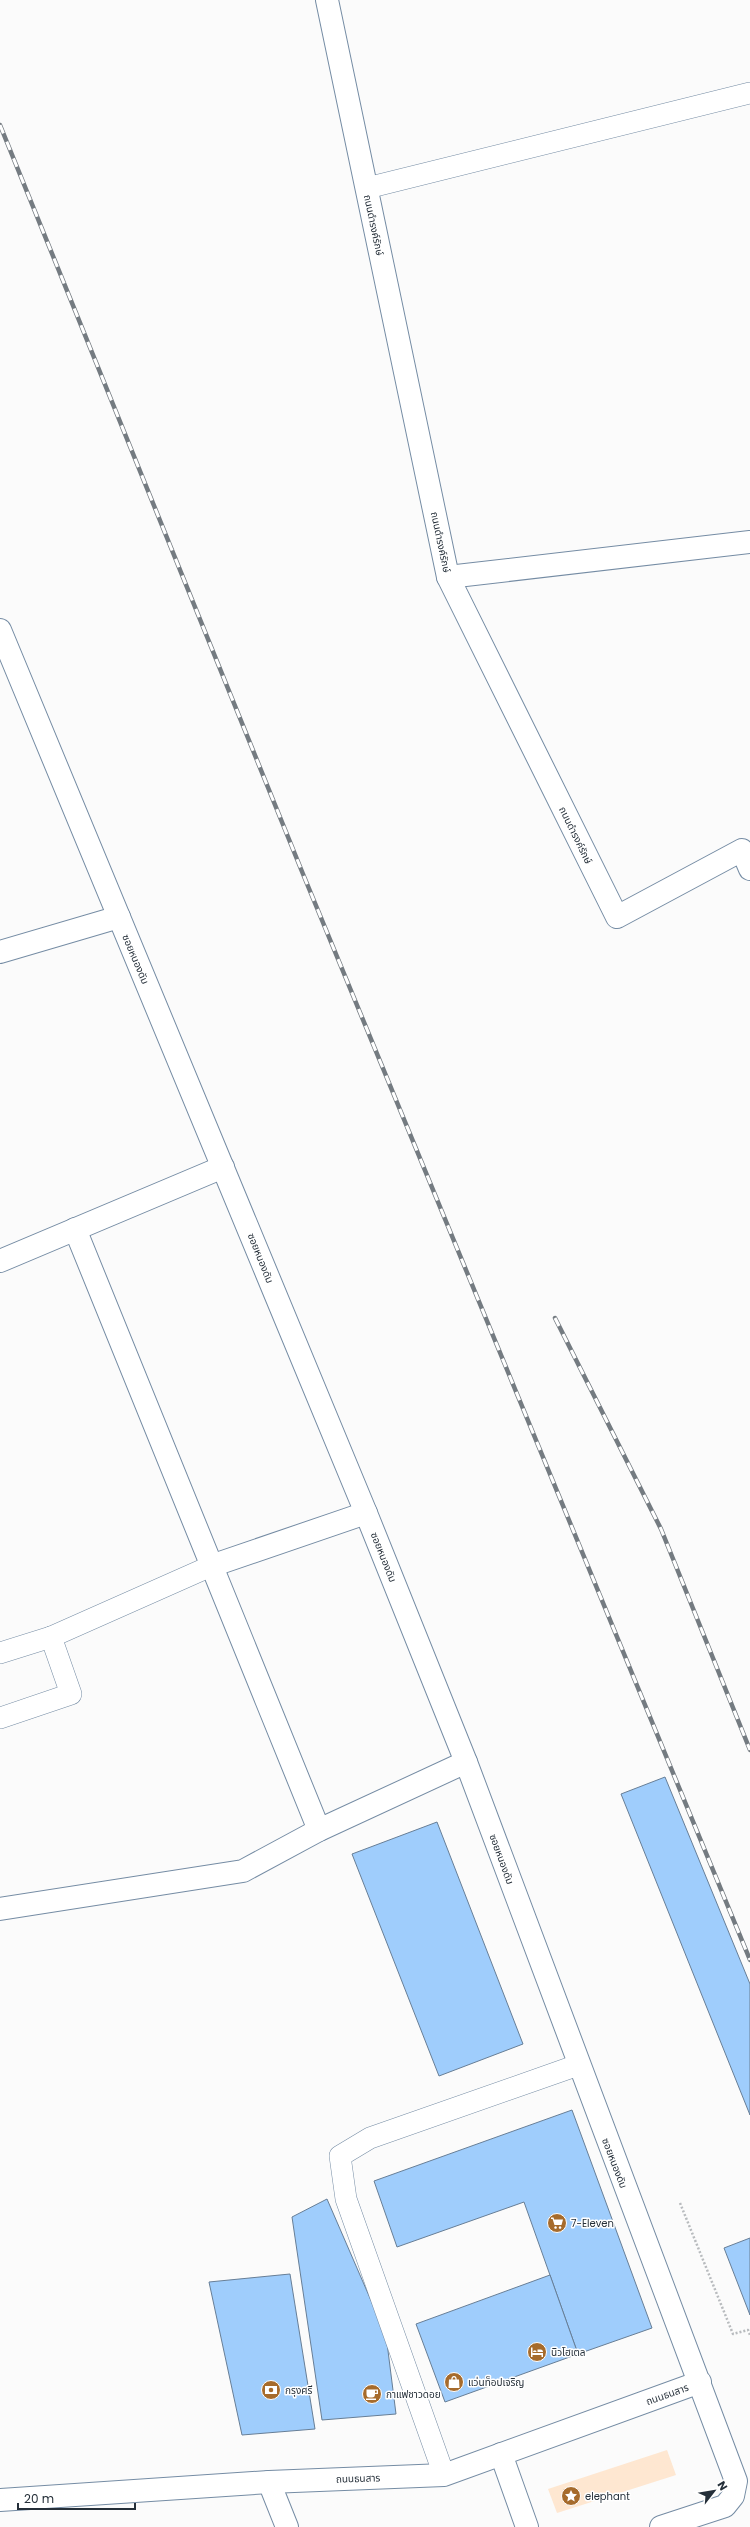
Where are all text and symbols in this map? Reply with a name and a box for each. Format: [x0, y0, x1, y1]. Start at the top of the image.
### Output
street label: ถนนดำรงค์รักษ์ [360, 193, 387, 258]
street label: ถนนดำรงค์รักษ์ [427, 510, 454, 575]
street label: ถนนดำรงค์รักษ์ [555, 804, 596, 867]
street label: ซอยหนองดัม [118, 932, 153, 986]
street label: ซอยหนองดัม [244, 1231, 277, 1285]
street label: ซอยหนองดัม [367, 1530, 400, 1584]
street label: ซอยหนองดัม [485, 1832, 518, 1886]
street label: ซอยหนองดัม [598, 2136, 631, 2190]
supermarket icon: 7-Eleven [546, 2212, 568, 2234]
place label: 7-Eleven [571, 2216, 614, 2231]
hotel icon: นิวโฮเตล [526, 2341, 548, 2363]
place label: นิวโฮเตล [551, 2345, 586, 2360]
shop icon: แว่นท็อปเจริญ [443, 2371, 465, 2393]
place label: แว่นท็อปเจริญ [468, 2375, 524, 2390]
bank icon: กรุงศรี [260, 2379, 282, 2401]
street label: ถนนธนสาร [644, 2380, 691, 2409]
place label: กรุงศรี [285, 2383, 313, 2398]
cafe icon: กาแฟชาวดอย [361, 2383, 383, 2405]
place label: กาแฟชาวดอย [386, 2387, 441, 2402]
street label: ถนนธนสาร [336, 2470, 381, 2487]
north arrow [694, 2471, 734, 2511]
text: N [714, 2478, 732, 2494]
scale bar [18, 2485, 135, 2511]
place icon: elephant [560, 2485, 582, 2507]
place label: elephant [585, 2489, 630, 2504]
text: 20 m [24, 2490, 54, 2507]

